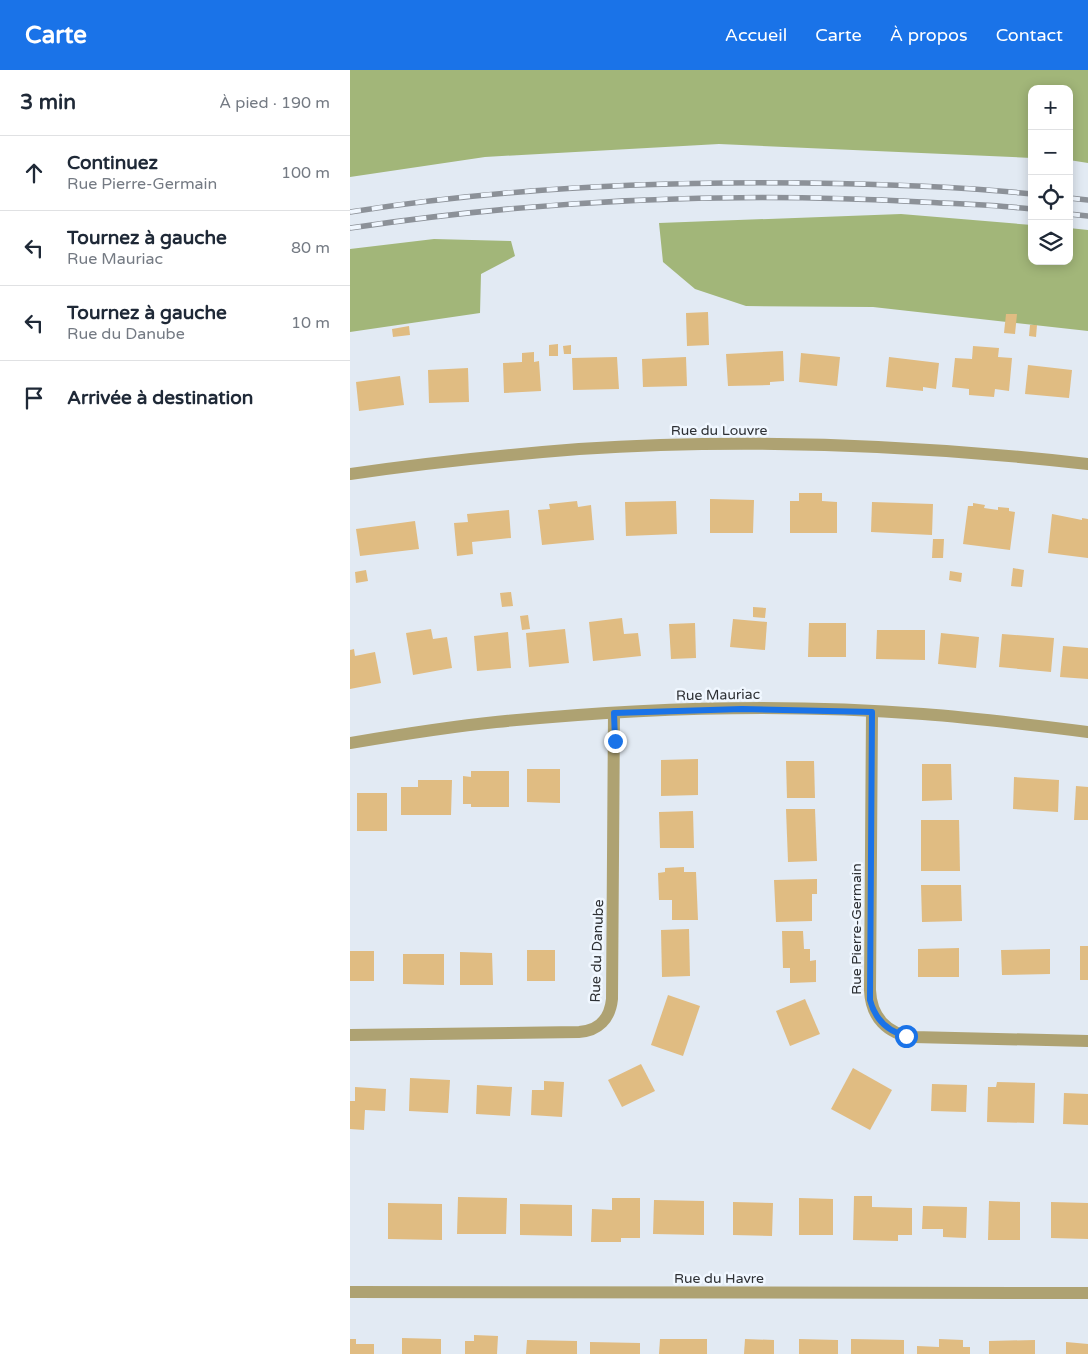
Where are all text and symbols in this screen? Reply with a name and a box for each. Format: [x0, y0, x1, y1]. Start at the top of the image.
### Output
text: Carte [25, 21, 87, 50]
text: Accueil [725, 24, 787, 46]
text: Carte [815, 24, 862, 46]
text: À propos [890, 24, 968, 46]
text: Contact [996, 24, 1063, 46]
map controls [1028, 85, 1073, 265]
button: + [1028, 85, 1073, 130]
text: 3 min [20, 90, 76, 115]
text: À pied · 190 m [219, 93, 330, 113]
button: − [1028, 130, 1073, 175]
text: Continuez [67, 152, 158, 174]
icon: ahead [20, 159, 48, 187]
text: 100 m [281, 163, 330, 183]
text: Rue Pierre-Germain [67, 174, 217, 194]
button: locate [1028, 175, 1073, 220]
button: layers [1028, 220, 1073, 265]
text: Tournez à gauche [67, 227, 227, 249]
icon: left [20, 234, 48, 262]
text: 80 m [291, 238, 330, 258]
text: Rue Mauriac [67, 249, 163, 269]
text: Tournez à gauche [67, 302, 227, 324]
icon: left [20, 309, 48, 337]
text: 10 m [291, 313, 330, 333]
text: Rue du Danube [67, 324, 185, 344]
icon: arrive [20, 384, 48, 412]
text: Arrivée à destination [67, 387, 253, 409]
street label: Rue du Louvre [671, 422, 767, 439]
street label: Rue Mauriac [676, 686, 760, 704]
route end [604, 730, 627, 753]
street label: Rue Pierre-Germain [848, 863, 865, 995]
street label: Rue du Danube [587, 899, 607, 1003]
route start [895, 1025, 918, 1048]
street label: Rue du Havre [674, 1270, 764, 1287]

